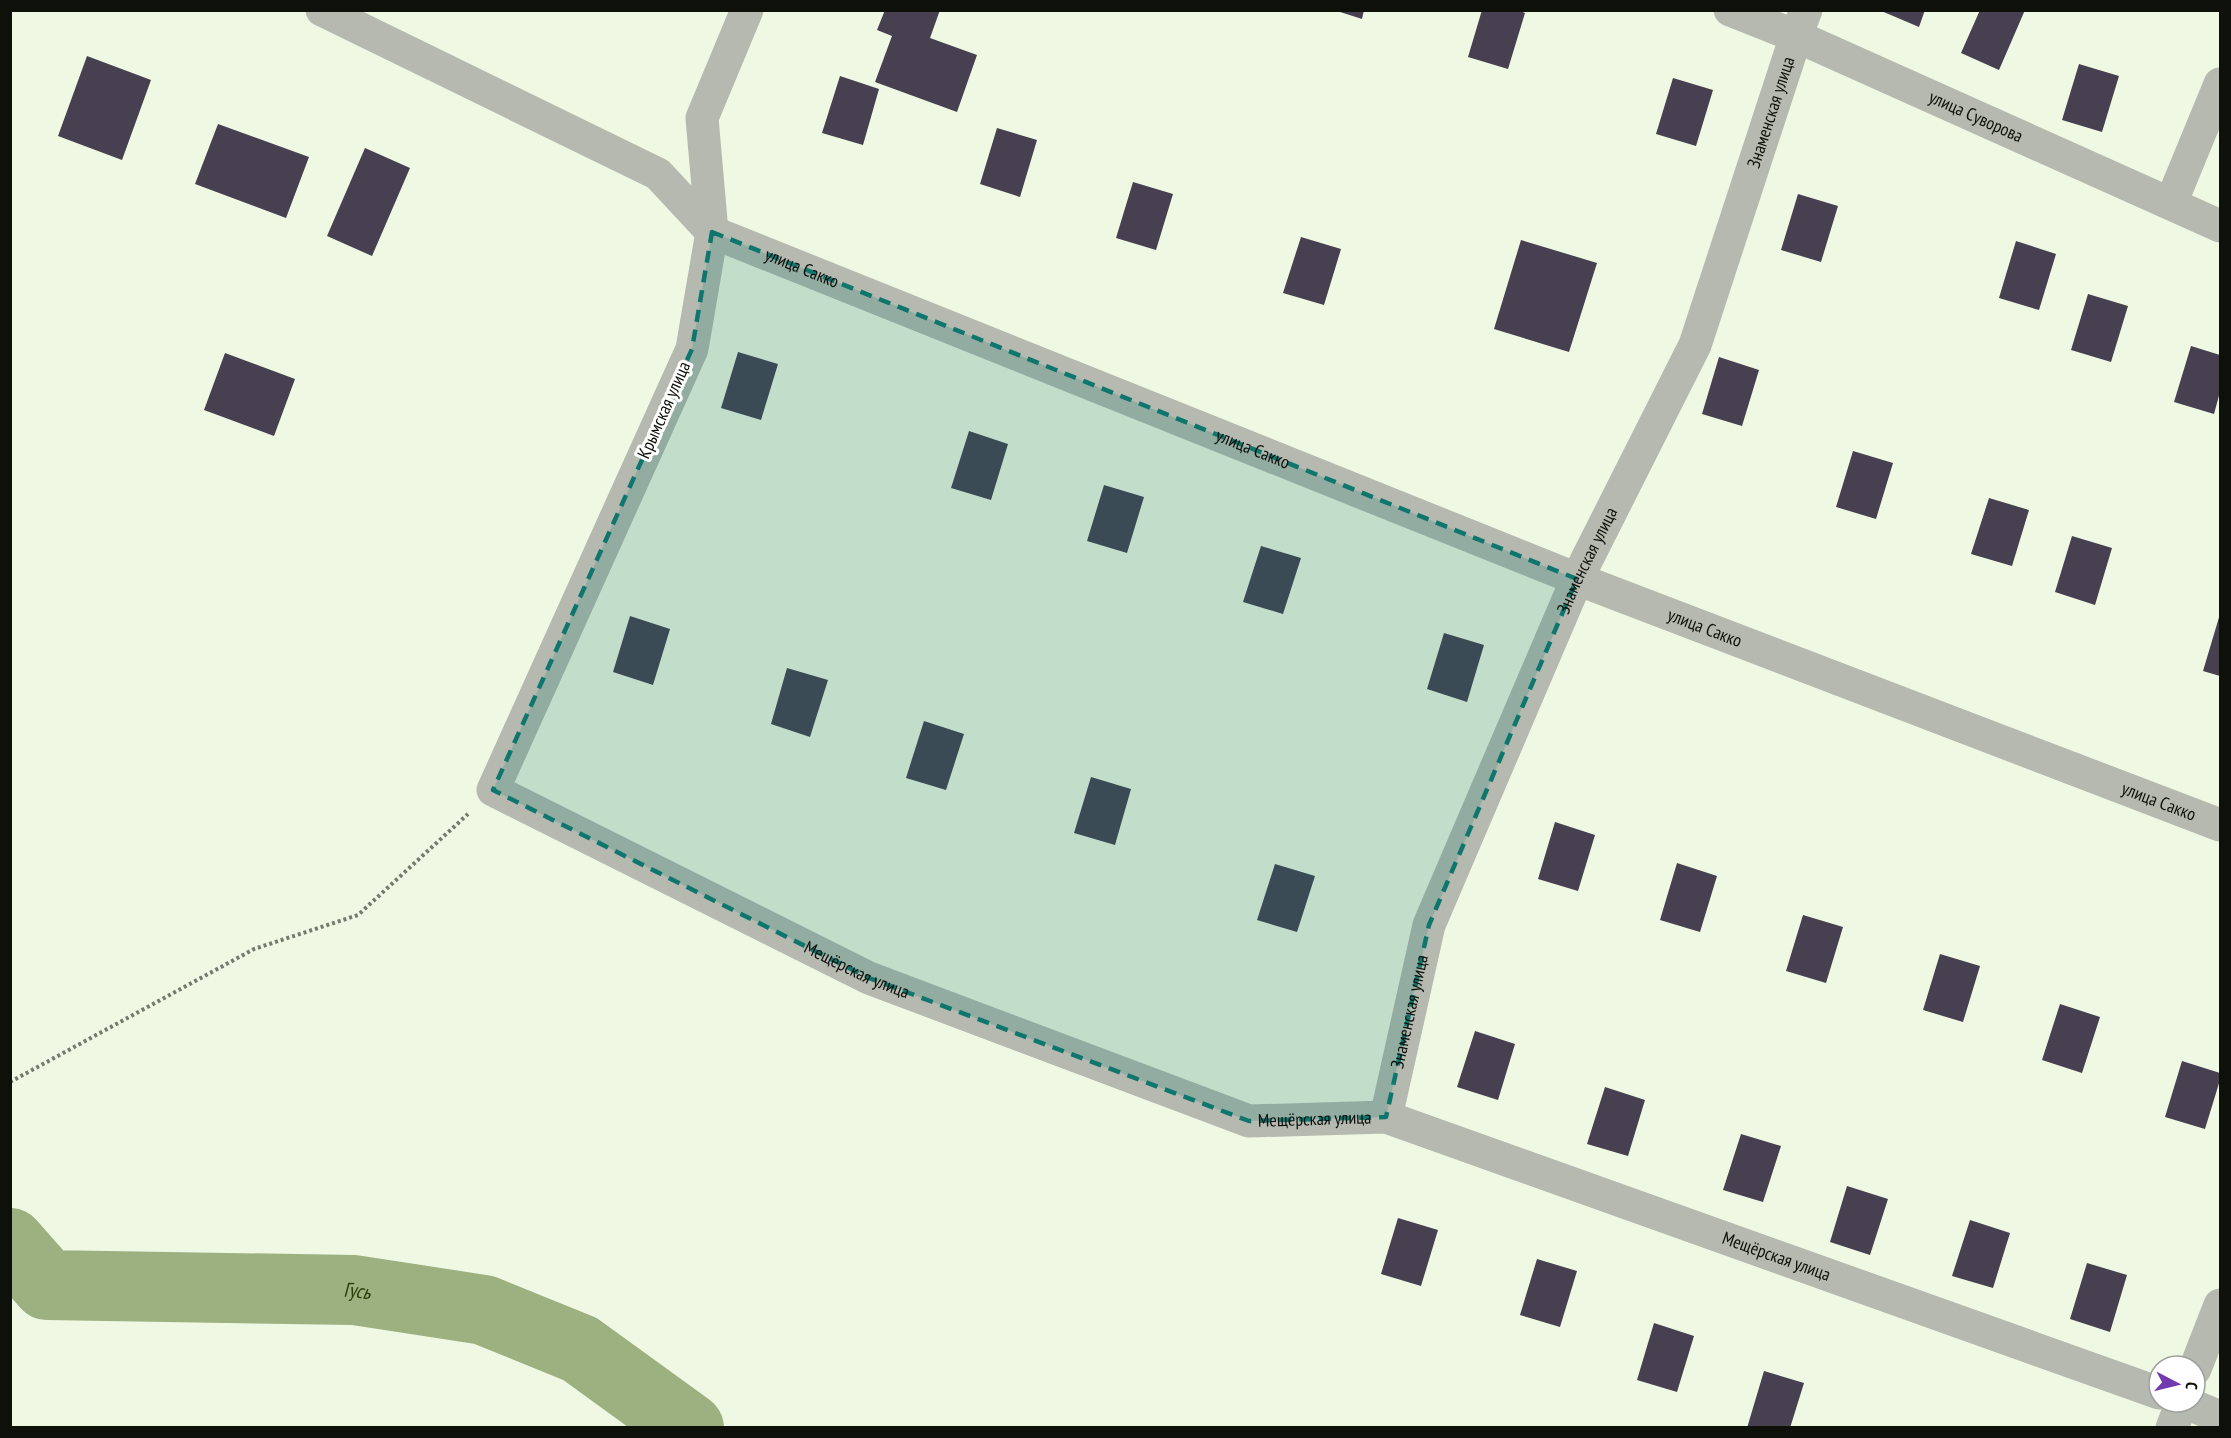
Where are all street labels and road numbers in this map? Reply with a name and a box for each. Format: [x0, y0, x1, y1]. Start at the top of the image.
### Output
street label: Знаменская улица [1742, 54, 1800, 171]
street label: улица Суворова [1925, 85, 2027, 147]
street label: улица Сакко [762, 242, 843, 293]
street label: Крымская улица [632, 358, 695, 462]
street label: улица Сакко [1213, 423, 1294, 474]
street label: Знаменская улица [1551, 503, 1622, 617]
street label: улица Сакко [1665, 603, 1746, 652]
street label: улица Сакко [2118, 776, 2200, 826]
street label: Мещёрская улица [801, 935, 913, 1003]
street label: Знаменская улица [1385, 953, 1433, 1070]
street label: Мещёрская улица [1258, 1105, 1372, 1132]
street label: Мещёрская улица [1719, 1226, 1834, 1286]

